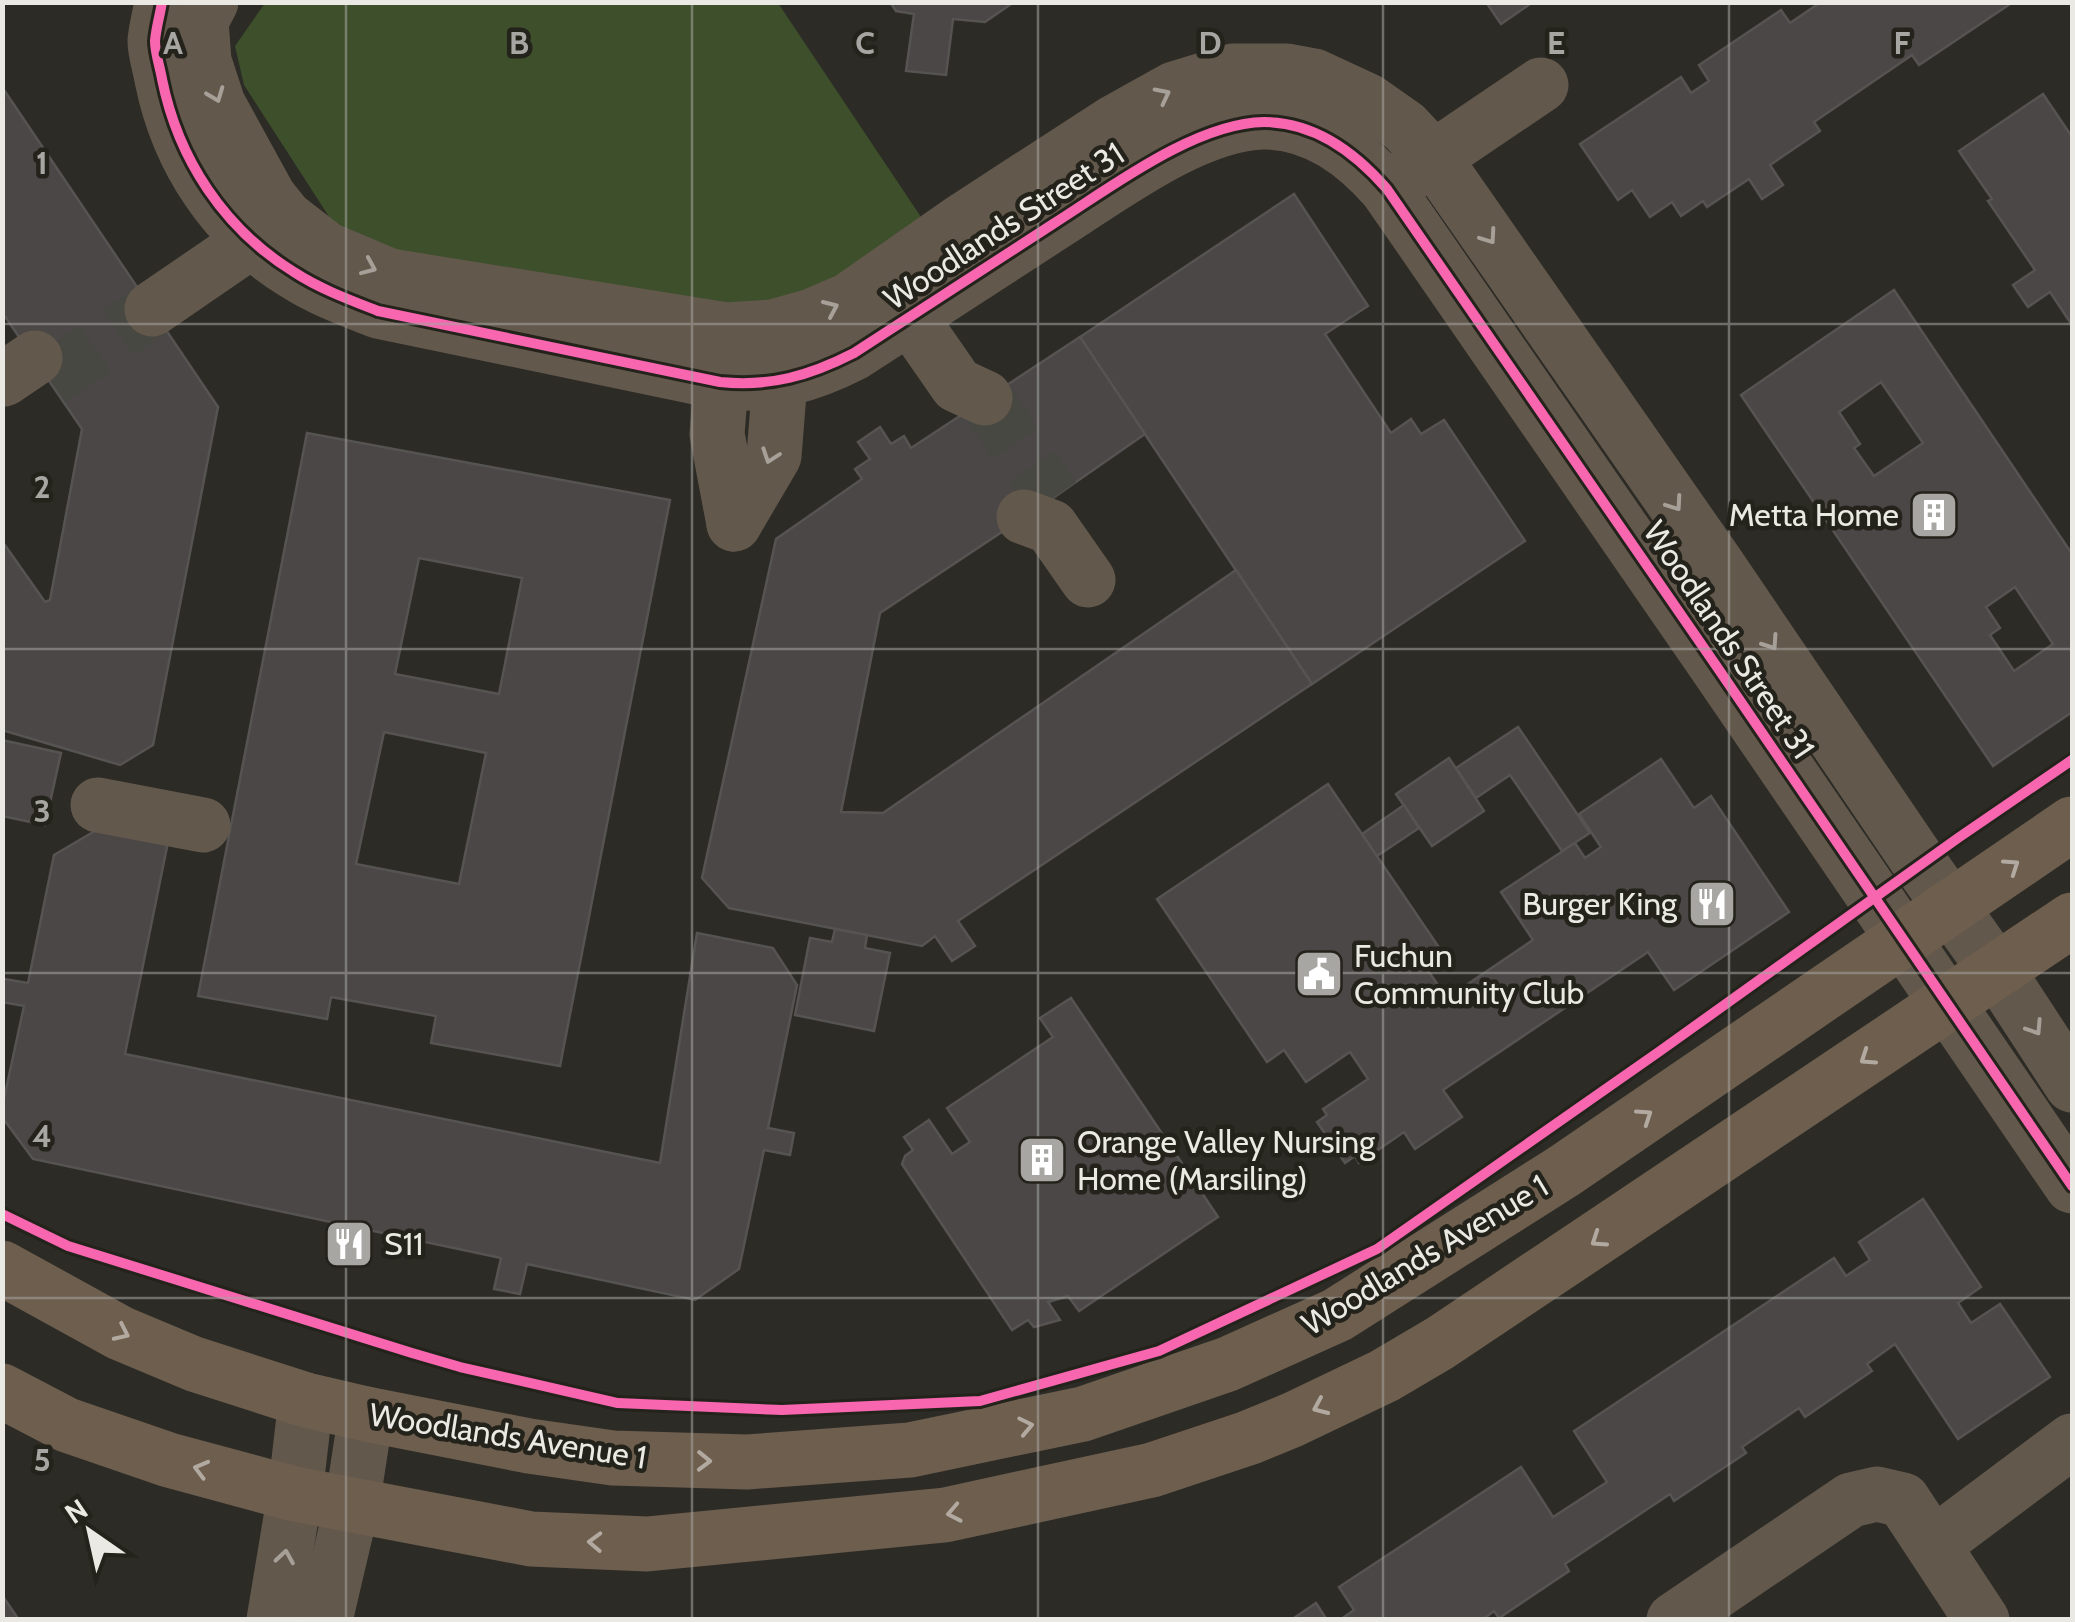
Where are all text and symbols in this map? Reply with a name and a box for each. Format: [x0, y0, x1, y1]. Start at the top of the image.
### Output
text: A [163, 23, 183, 62]
text: B [509, 23, 529, 62]
text: C [855, 23, 875, 62]
text: D [1198, 23, 1222, 62]
text: E [1547, 23, 1565, 62]
text: F [1894, 23, 1911, 62]
one-way arrow [204, 86, 225, 103]
one-way arrow [1153, 88, 1171, 107]
street label: Woodlands Street 31 [876, 133, 1131, 318]
text: 1 [36, 143, 48, 182]
one-way arrow [1477, 226, 1495, 245]
one-way arrow [359, 256, 377, 276]
one-way arrow [821, 300, 839, 320]
one-way arrow [762, 446, 782, 464]
text: 2 [34, 467, 50, 506]
building icon: Metta Home [1908, 489, 1960, 541]
one-way arrow [1663, 492, 1681, 511]
place label: Metta Home [1729, 495, 1899, 534]
street label: Woodlands Street 31 [1635, 514, 1823, 766]
one-way arrow [1759, 632, 1777, 651]
text: 3 [33, 791, 51, 830]
one-way arrow [2000, 860, 2019, 878]
restaurant icon: Burger King [1686, 878, 1738, 930]
place label: Burger King [1522, 884, 1678, 923]
place label: Fuchun Community Club [1354, 936, 1584, 1012]
public building icon: Fuchun Community Club [1293, 948, 1345, 1000]
one-way arrow [2023, 1017, 2042, 1035]
one-way arrow [1860, 1046, 1878, 1065]
one-way arrow [1633, 1110, 1652, 1128]
text: 4 [32, 1116, 52, 1155]
place label: Orange Valley Nursing Home (Marsiling) [1077, 1122, 1376, 1198]
building icon: Orange Valley Nursing Home (Marsiling) [1016, 1134, 1068, 1186]
street label: Woodlands Avenue 1 [1295, 1166, 1555, 1343]
restaurant icon: S11 [323, 1218, 375, 1270]
place label: S11 [384, 1224, 424, 1263]
one-way arrow [1590, 1227, 1608, 1246]
one-way arrow [112, 1321, 130, 1341]
street label: Woodlands Avenue 1 [367, 1394, 649, 1477]
one-way arrow [1312, 1395, 1330, 1415]
one-way arrow [1018, 1416, 1035, 1437]
text: 5 [33, 1440, 51, 1479]
one-way arrow [697, 1450, 713, 1471]
one-way arrow [193, 1459, 210, 1480]
north arrow [40, 1482, 140, 1582]
text: N [58, 1492, 94, 1531]
one-way arrow [946, 1502, 962, 1523]
one-way arrow [587, 1532, 603, 1553]
one-way arrow [274, 1549, 295, 1565]

